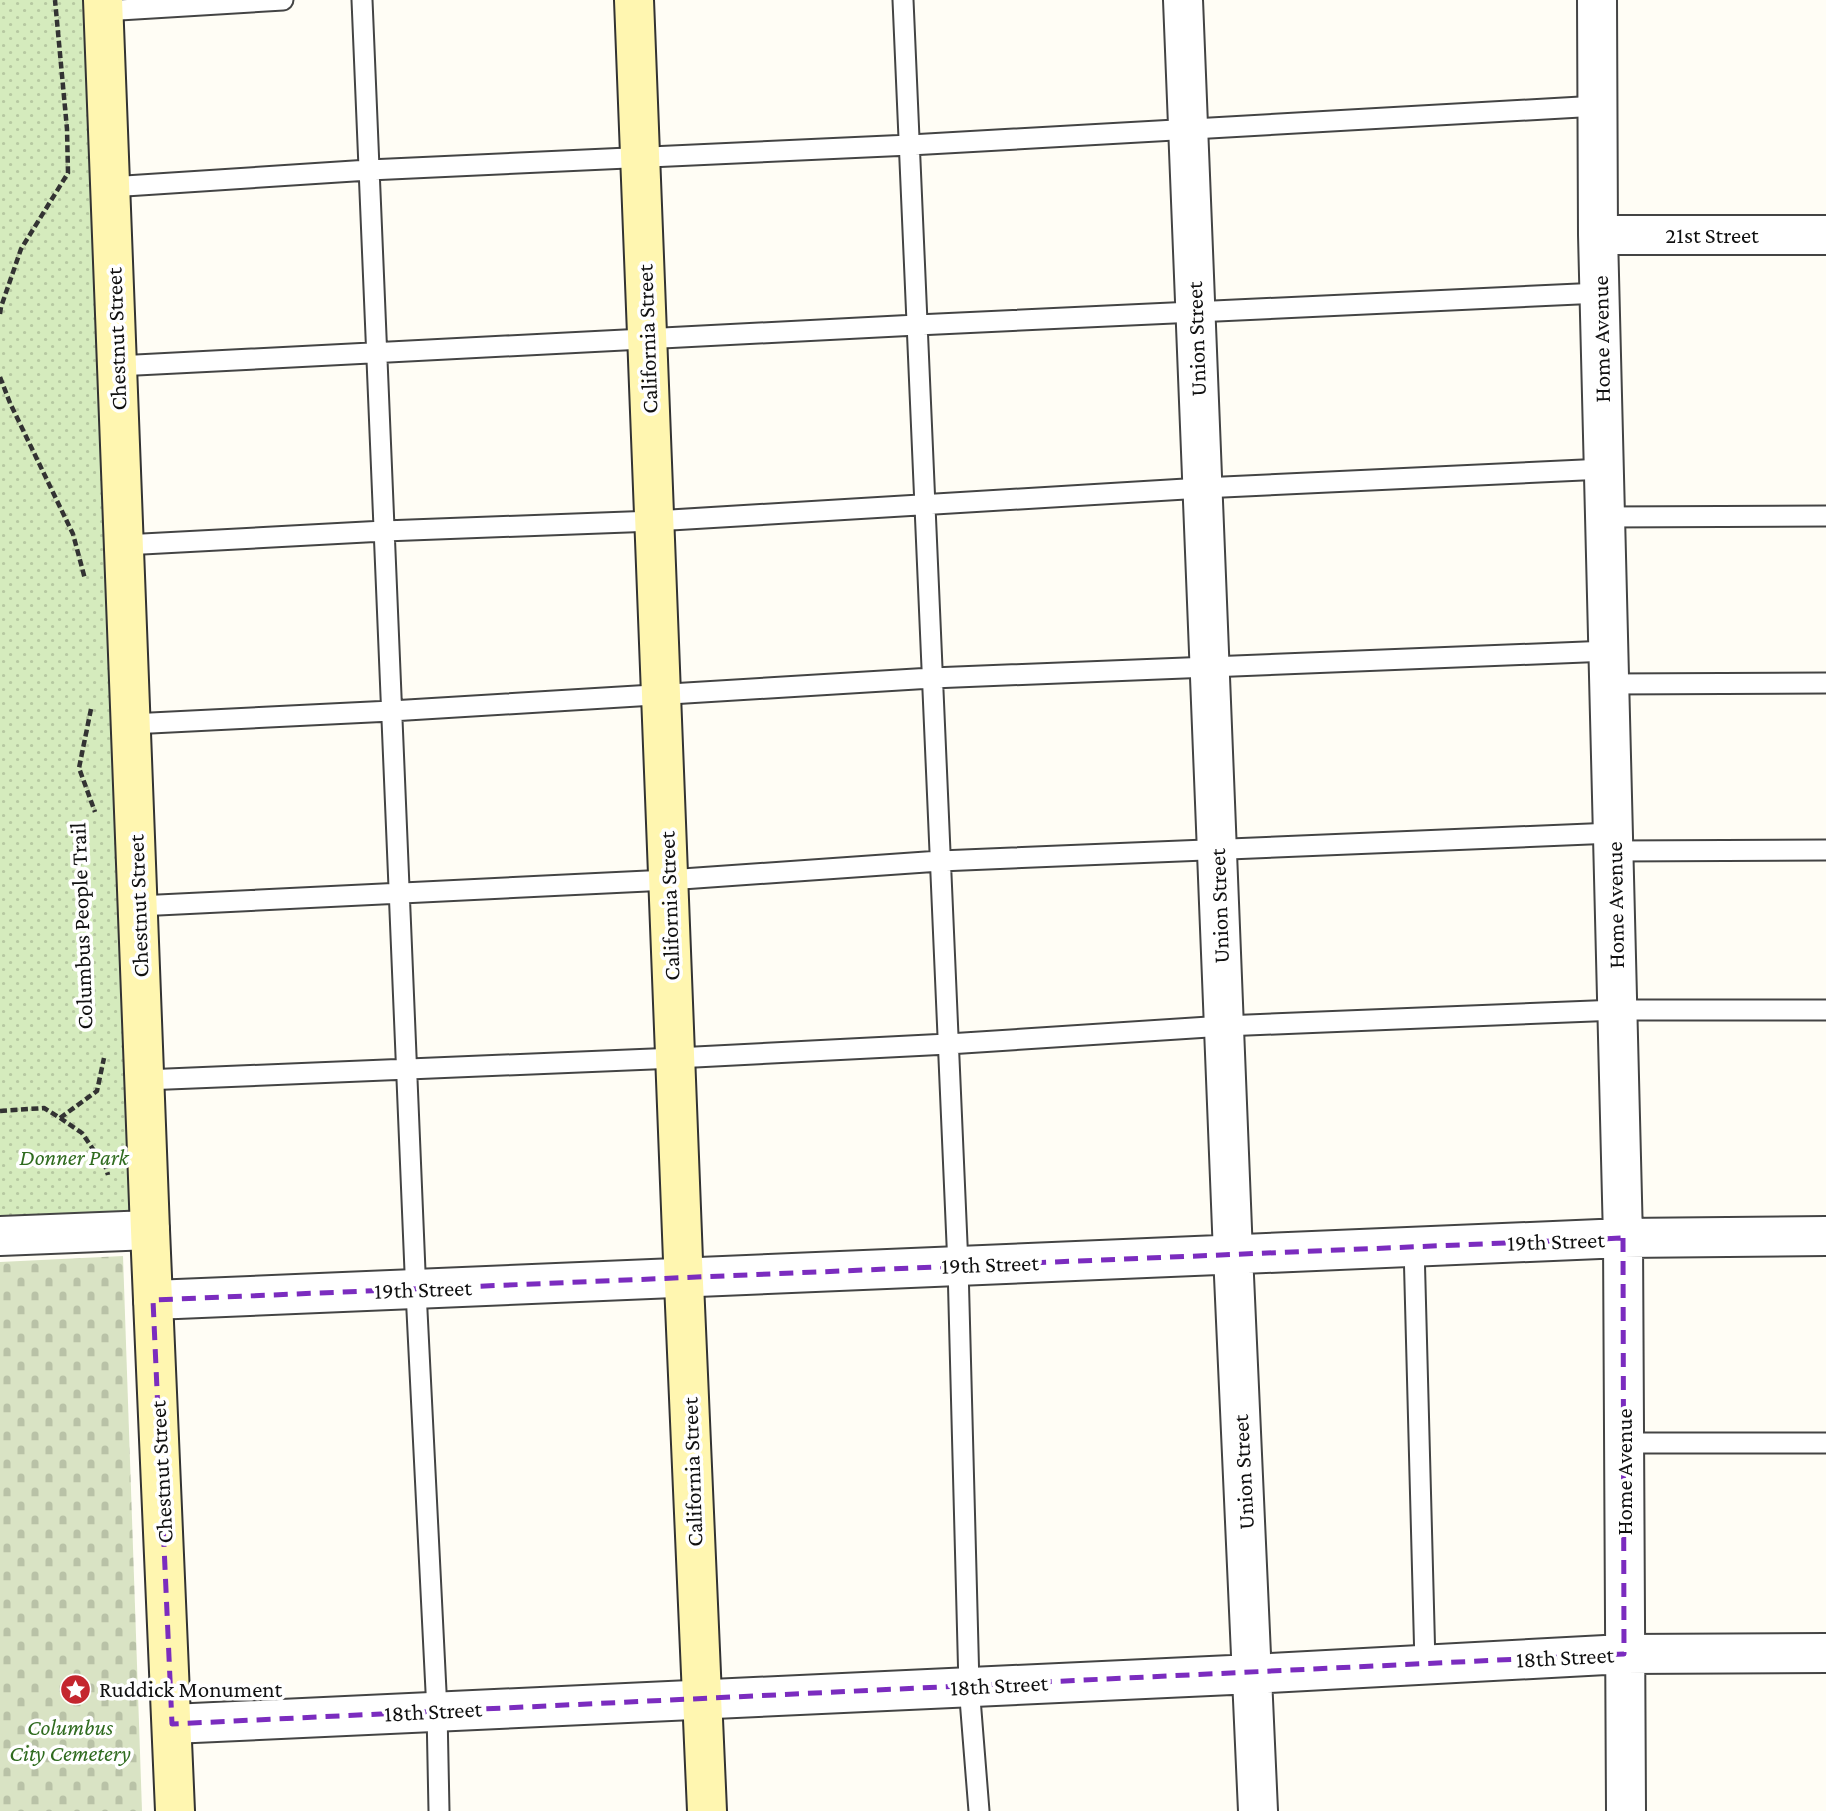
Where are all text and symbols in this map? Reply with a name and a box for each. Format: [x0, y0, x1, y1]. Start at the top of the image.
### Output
street label: 21st Street [1665, 222, 1759, 248]
street label: California Street [631, 263, 663, 414]
street label: Chestnut Street [100, 267, 131, 411]
street label: Home Avenue [1587, 275, 1615, 403]
street label: Union Street [1181, 281, 1211, 397]
street label: Columbus People Trail [64, 822, 98, 1030]
street label: California Street [653, 830, 685, 981]
street label: Chestnut Street [122, 834, 153, 978]
street label: Home Avenue [1601, 841, 1629, 969]
street label: Union Street [1204, 848, 1234, 964]
park label: Donner Park [19, 1144, 130, 1170]
street label: 19th Street [1507, 1226, 1606, 1256]
street label: 19th Street [941, 1249, 1040, 1279]
street label: 19th Street [374, 1274, 473, 1304]
street label: California Street [676, 1396, 708, 1547]
street label: Chestnut Street [144, 1400, 178, 1544]
street label: Home Avenue [1611, 1408, 1637, 1536]
street label: Union Street [1227, 1413, 1259, 1530]
street label: 18th Street [1515, 1641, 1615, 1673]
street label: 18th Street [949, 1669, 1049, 1701]
place icon: Ruddick Monument [59, 1672, 93, 1706]
place label: Ruddick Monument [99, 1676, 283, 1702]
street label: 18th Street [383, 1695, 483, 1727]
park label: Columbus City Cemetery [9, 1714, 131, 1766]

